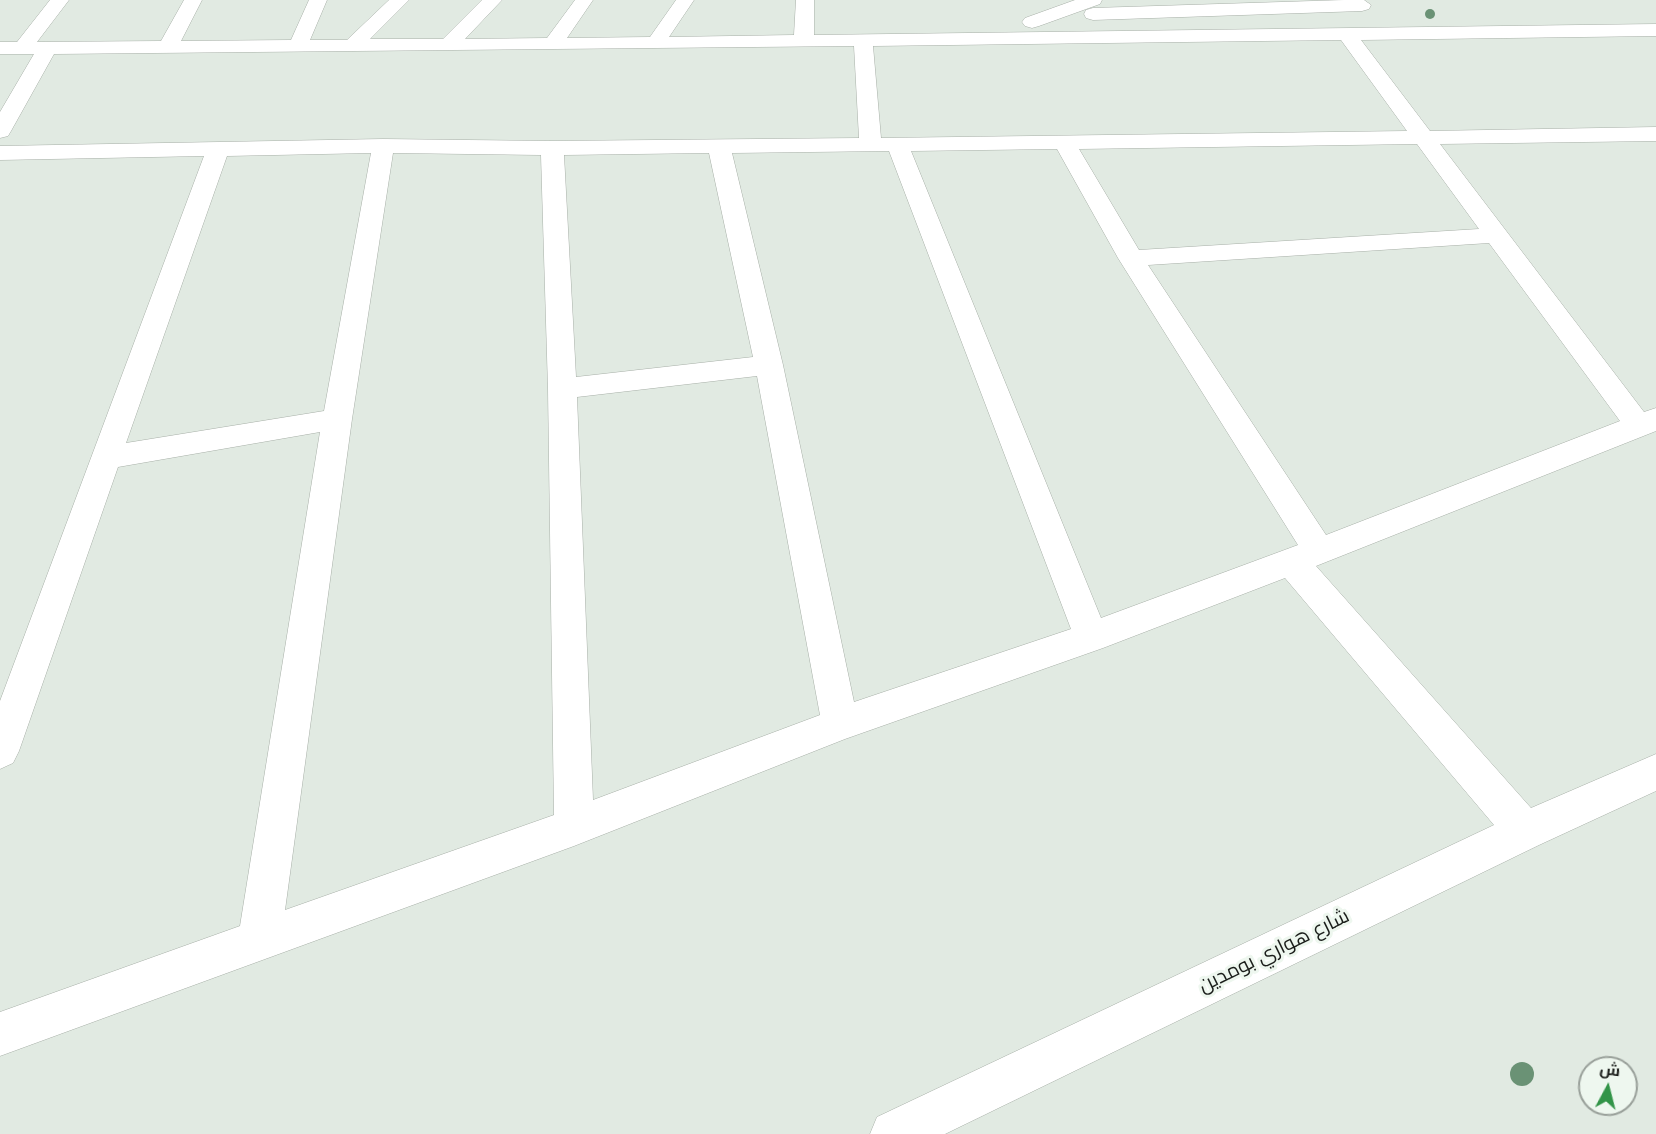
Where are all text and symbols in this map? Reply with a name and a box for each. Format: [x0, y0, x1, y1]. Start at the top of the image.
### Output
street label: شارع هواري بومدين [1195, 904, 1353, 998]
north arrow [1578, 1056, 1638, 1116]
text: ش [1599, 1059, 1621, 1080]

